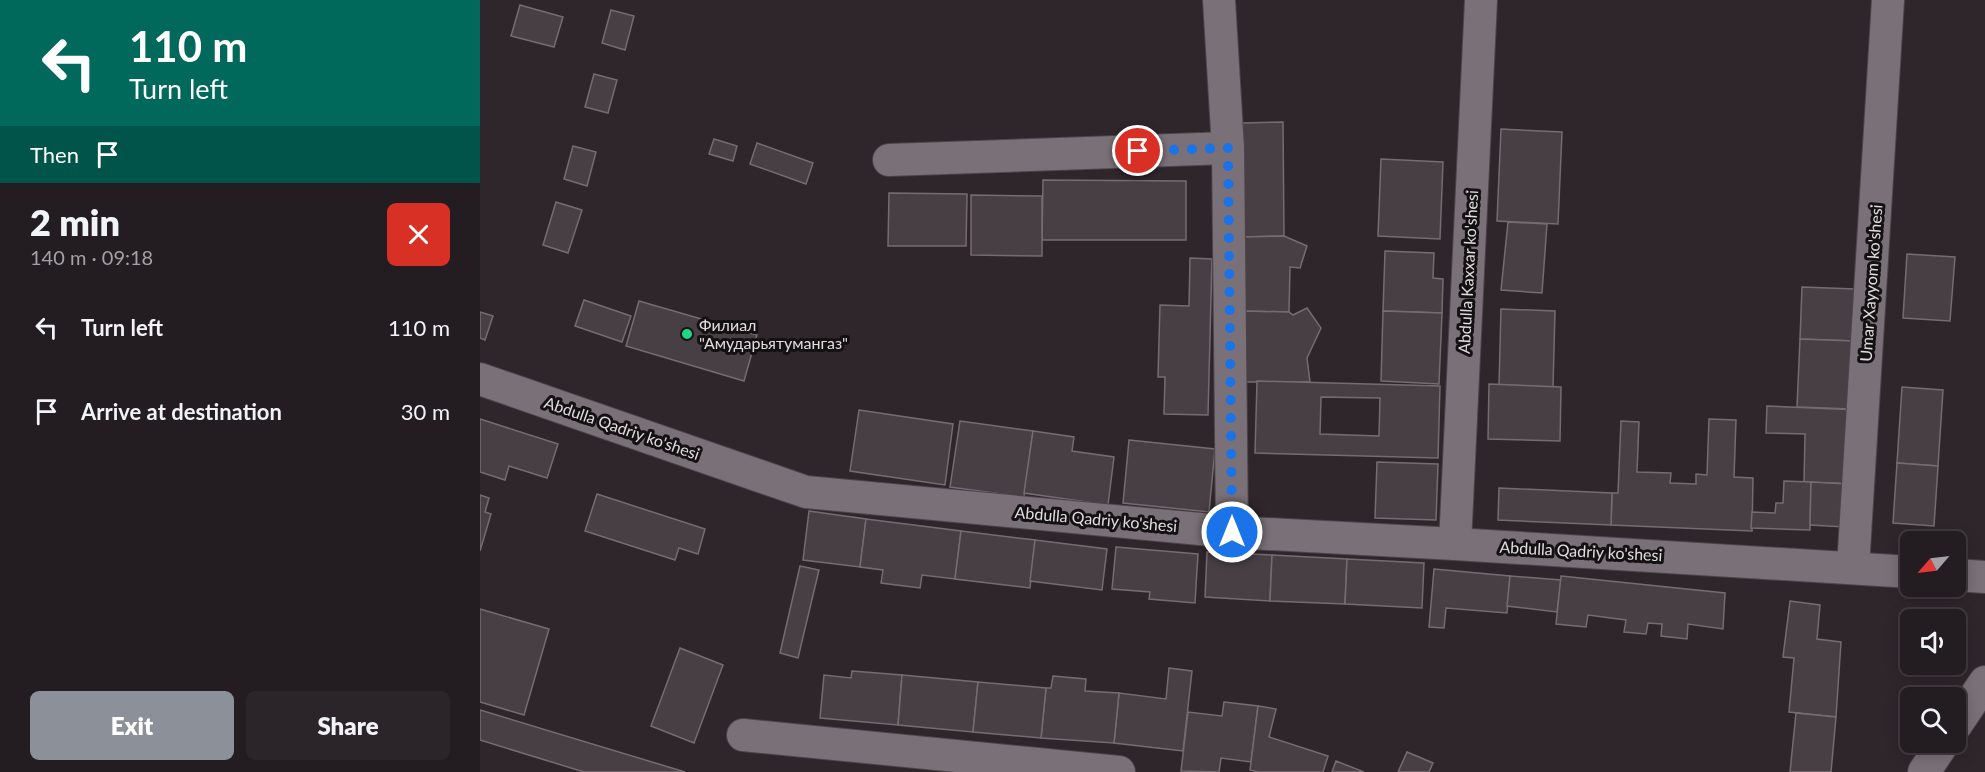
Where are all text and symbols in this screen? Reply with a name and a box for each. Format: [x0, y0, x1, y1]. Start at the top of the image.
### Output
text: 110 m [129, 21, 247, 71]
icon: left [30, 24, 108, 102]
text: Turn left [129, 72, 228, 105]
pin [1112, 125, 1163, 176]
icon: arrive [1121, 134, 1154, 167]
icon: arrive [91, 138, 124, 171]
text: Then [30, 141, 79, 168]
street label: Abdulla Kaxxar ko'shesi [1454, 190, 1481, 354]
text: 2 min [30, 200, 120, 244]
button: close [387, 203, 450, 266]
street label: Umar Xayyom ko'shesi [1856, 204, 1885, 362]
text: 140 m · 09:18 [30, 245, 153, 269]
icon: left [30, 311, 63, 344]
text: Turn left [81, 314, 163, 341]
text: 110 m [388, 314, 450, 341]
place label: Филиал "Амударьятумангаз" [699, 315, 848, 352]
marker: Филиал "Амударьятумангаз" [680, 327, 694, 341]
street label: Abdulla Qadriy ko'shesi [542, 392, 702, 463]
icon: arrive [30, 395, 63, 428]
text: Arrive at destination [81, 398, 282, 425]
text: 30 m [401, 398, 450, 425]
position arrow [1200, 500, 1264, 564]
street label: Abdulla Qadriy ko'shesi [1014, 502, 1178, 535]
north arrow [1900, 531, 1966, 597]
map controls [1900, 531, 1966, 753]
street label: Abdulla Qadriy ko'shesi [1499, 537, 1663, 564]
button: sound [1900, 609, 1966, 675]
button: search [1900, 687, 1966, 753]
button: Exit [30, 691, 234, 760]
button: Share [246, 691, 450, 760]

